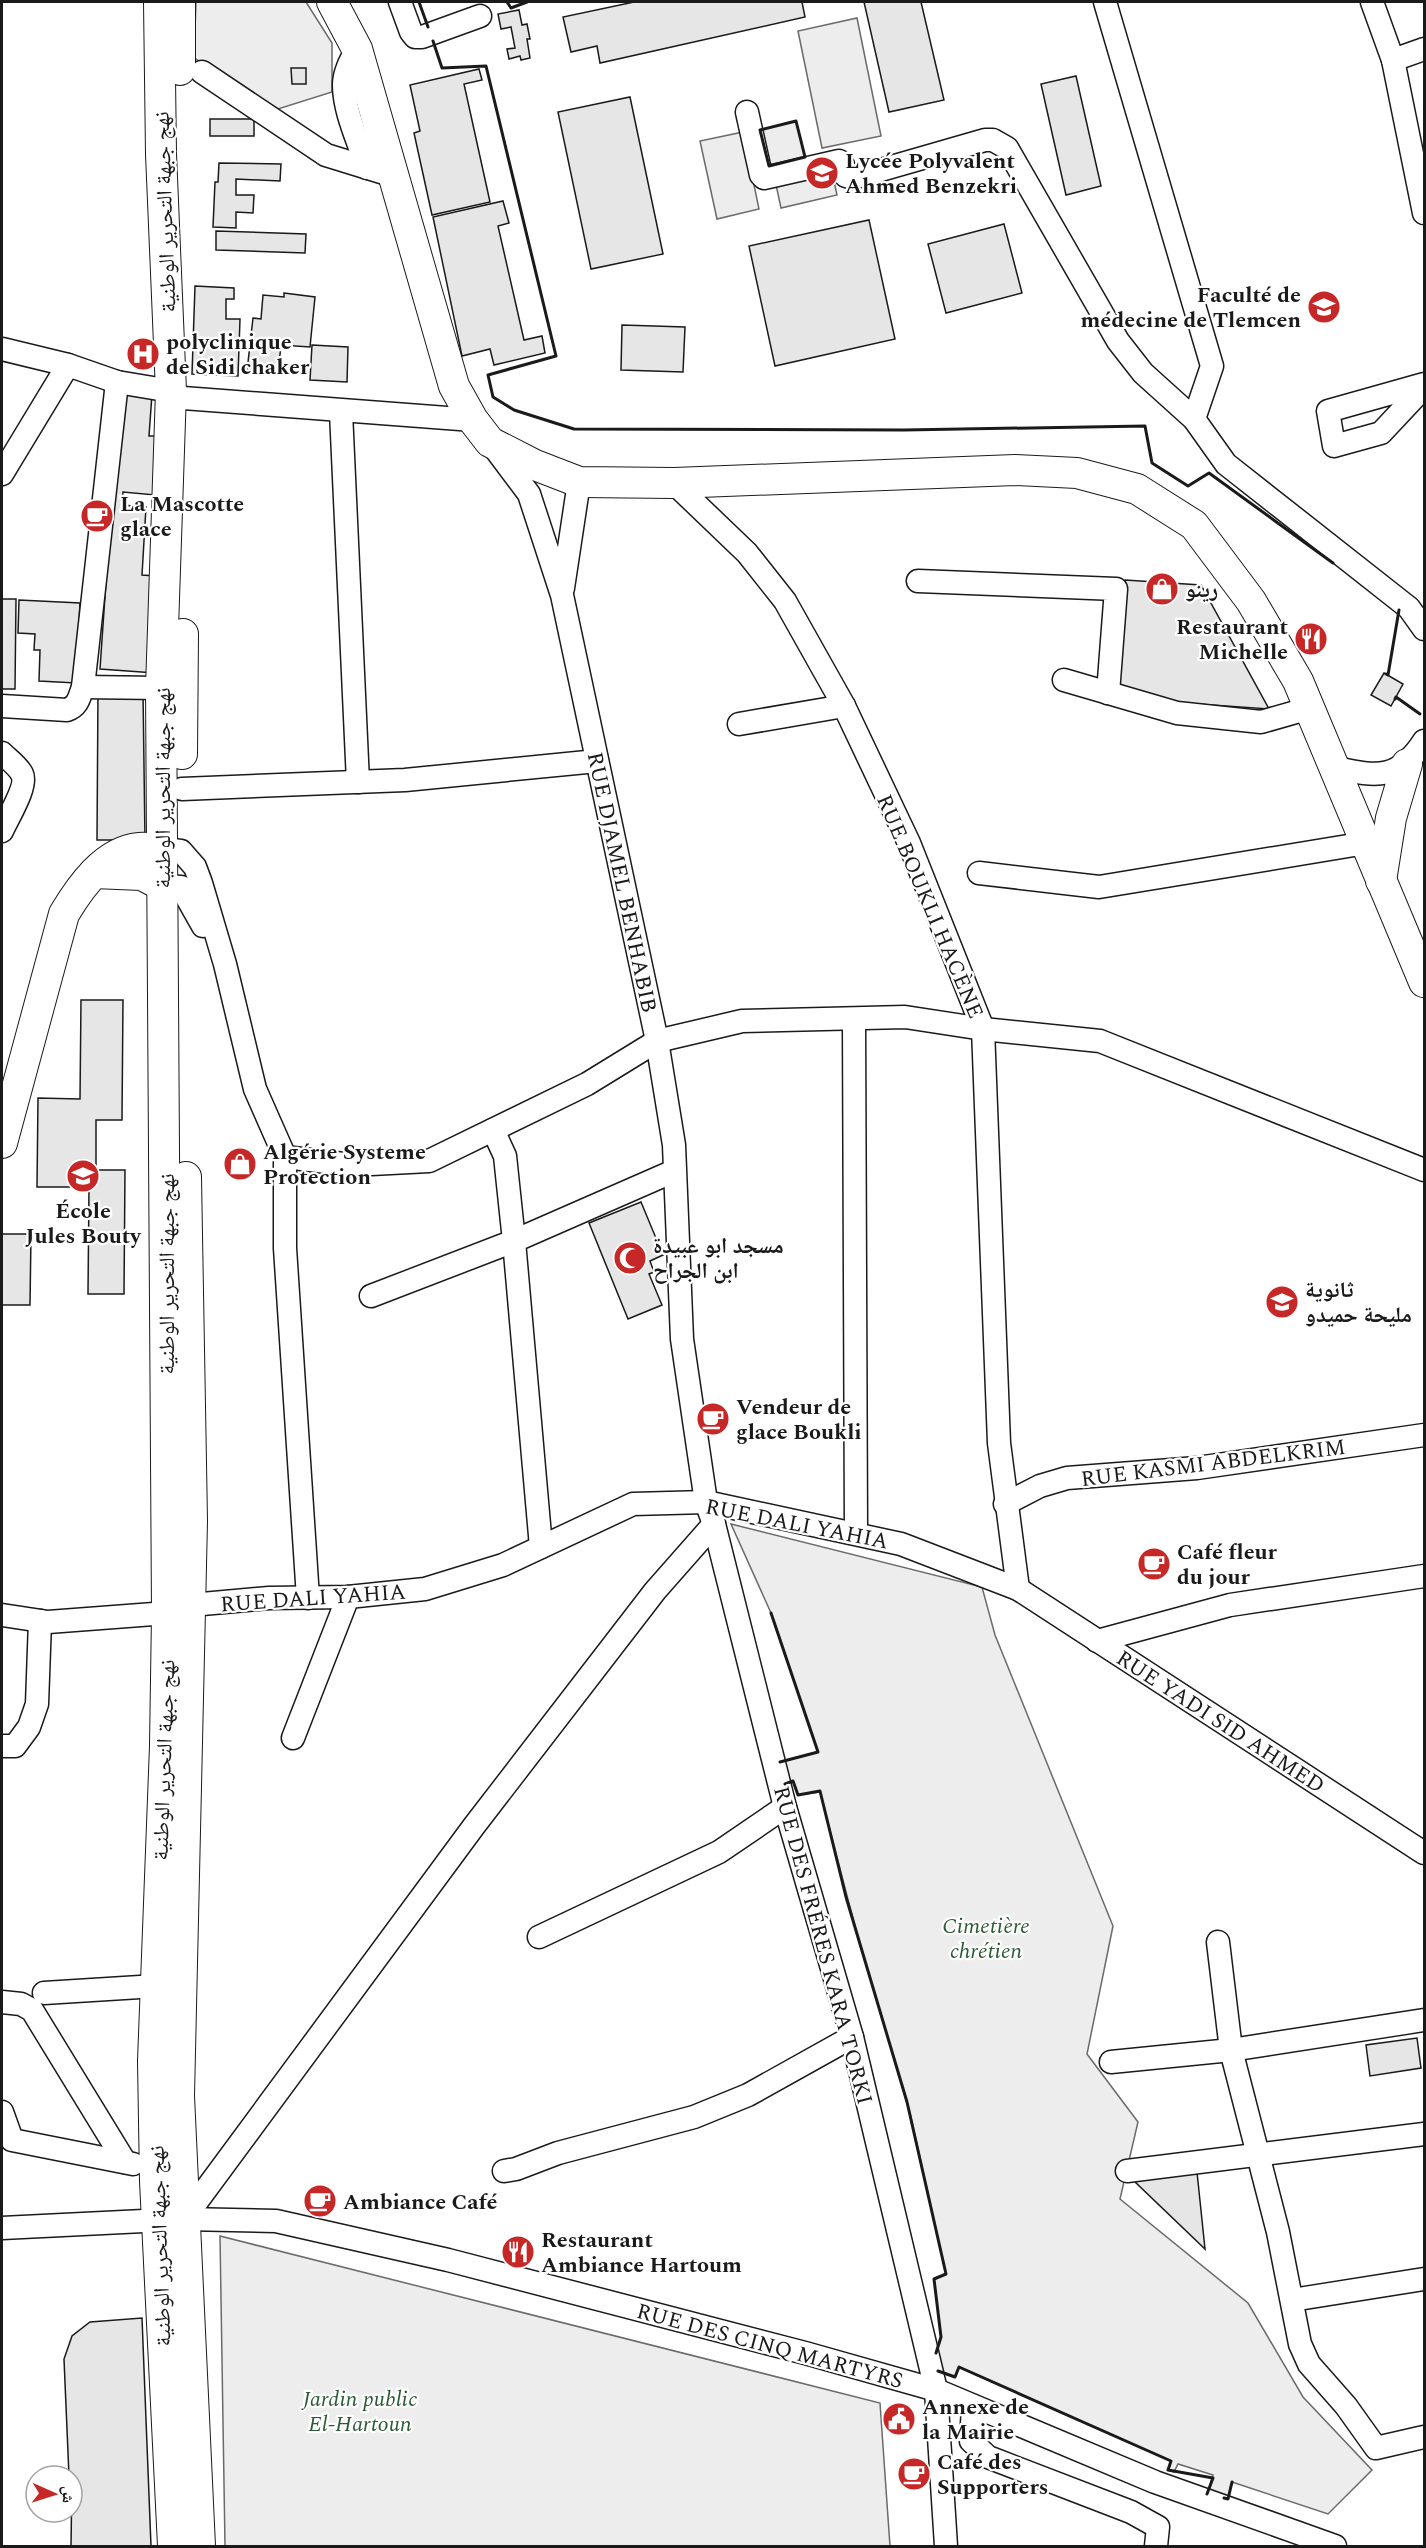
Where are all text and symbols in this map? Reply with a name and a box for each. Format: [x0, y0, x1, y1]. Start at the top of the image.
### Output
street label: نهج جبهة التحرير الوطنية [145, 111, 185, 313]
place label: Lycée Polyvalent Ahmed Benzekri [845, 145, 1017, 203]
school or university icon: Lycée Polyvalent Ahmed Benzekri [804, 155, 840, 191]
place label: Faculté de médecine de Tlemcen [1080, 279, 1301, 337]
school or university icon: Faculté de médecine de Tlemcen [1306, 289, 1342, 325]
place label: polyclinique de Sidi chaker [166, 326, 310, 384]
hospital icon: polyclinique de Sidi chaker [125, 336, 161, 372]
place label: La Mascotte glace [120, 488, 244, 546]
cafe icon: La Mascotte glace [79, 498, 115, 534]
shop icon: رينو [1144, 571, 1180, 607]
place label: رينو [1185, 574, 1218, 607]
place label: Restaurant Michelle [1176, 611, 1288, 669]
restaurant icon: Restaurant Michelle [1293, 621, 1329, 657]
street label: نهج جبهة التحرير الوطنية [147, 687, 180, 889]
street label: RUE DJAMEL BENHABIB [578, 749, 665, 1016]
street label: RUE BOUKLI HACÈNE [867, 789, 992, 1024]
place label: Algérie Systeme Protection [263, 1136, 426, 1194]
shop icon: Algérie Systeme Protection [222, 1146, 258, 1182]
school or university icon: École Jules Bouty [65, 1158, 101, 1194]
street label: نهج جبهة التحرير الوطنية [151, 1173, 184, 1375]
place label: École Jules Bouty [25, 1195, 142, 1253]
place label: مسجد ابو عبيدة ابن الجراح [653, 1230, 784, 1288]
mosque icon: مسجد ابو عبيدة ابن الجراح [612, 1240, 648, 1276]
place label: ثانوية مليحة حميدو [1305, 1274, 1412, 1332]
school or university icon: ثانوية مليحة حميدو [1264, 1284, 1300, 1320]
place label: Vendeur de glace Boukli [736, 1391, 862, 1449]
cafe icon: Vendeur de glace Boukli [695, 1401, 731, 1437]
street label: RUE KASMI ABDELKRIM [1079, 1431, 1347, 1496]
street label: RUE DALI YAHIA [702, 1491, 891, 1558]
place label: Café fleur du jour [1177, 1536, 1278, 1594]
cafe icon: Café fleur du jour [1136, 1546, 1172, 1582]
street label: RUE DALI YAHIA [219, 1576, 407, 1621]
street label: RUE YADI SID AHMED [1109, 1642, 1331, 1802]
street label: نهج جبهة التحرير الوطنية [144, 1659, 184, 1861]
street label: RUE DES FRÉRES KARA TORKI [764, 1782, 881, 2108]
park label: Cimetière chrétien [942, 1910, 1030, 1968]
street label: نهج جبهة التحرير الوطنية [140, 2145, 180, 2347]
cafe icon: Ambiance Café [302, 2183, 338, 2219]
place label: Ambiance Café [343, 2186, 498, 2219]
place label: Restaurant Ambiance Hartoum [541, 2224, 742, 2282]
restaurant icon: Restaurant Ambiance Hartoum [500, 2234, 536, 2270]
street label: RUE DES CINQ MARTYRS [633, 2295, 906, 2398]
park label: Jardin public El-Hartoun [301, 2383, 417, 2441]
place label: Annexe de la Mairie [922, 2391, 1029, 2449]
public building icon: Annexe de la Mairie [881, 2401, 917, 2437]
place label: Café des Supporters [937, 2446, 1048, 2504]
cafe icon: Café des Supporters [896, 2456, 932, 2492]
north arrow [24, 2464, 84, 2524]
text: ش [56, 2486, 80, 2504]

